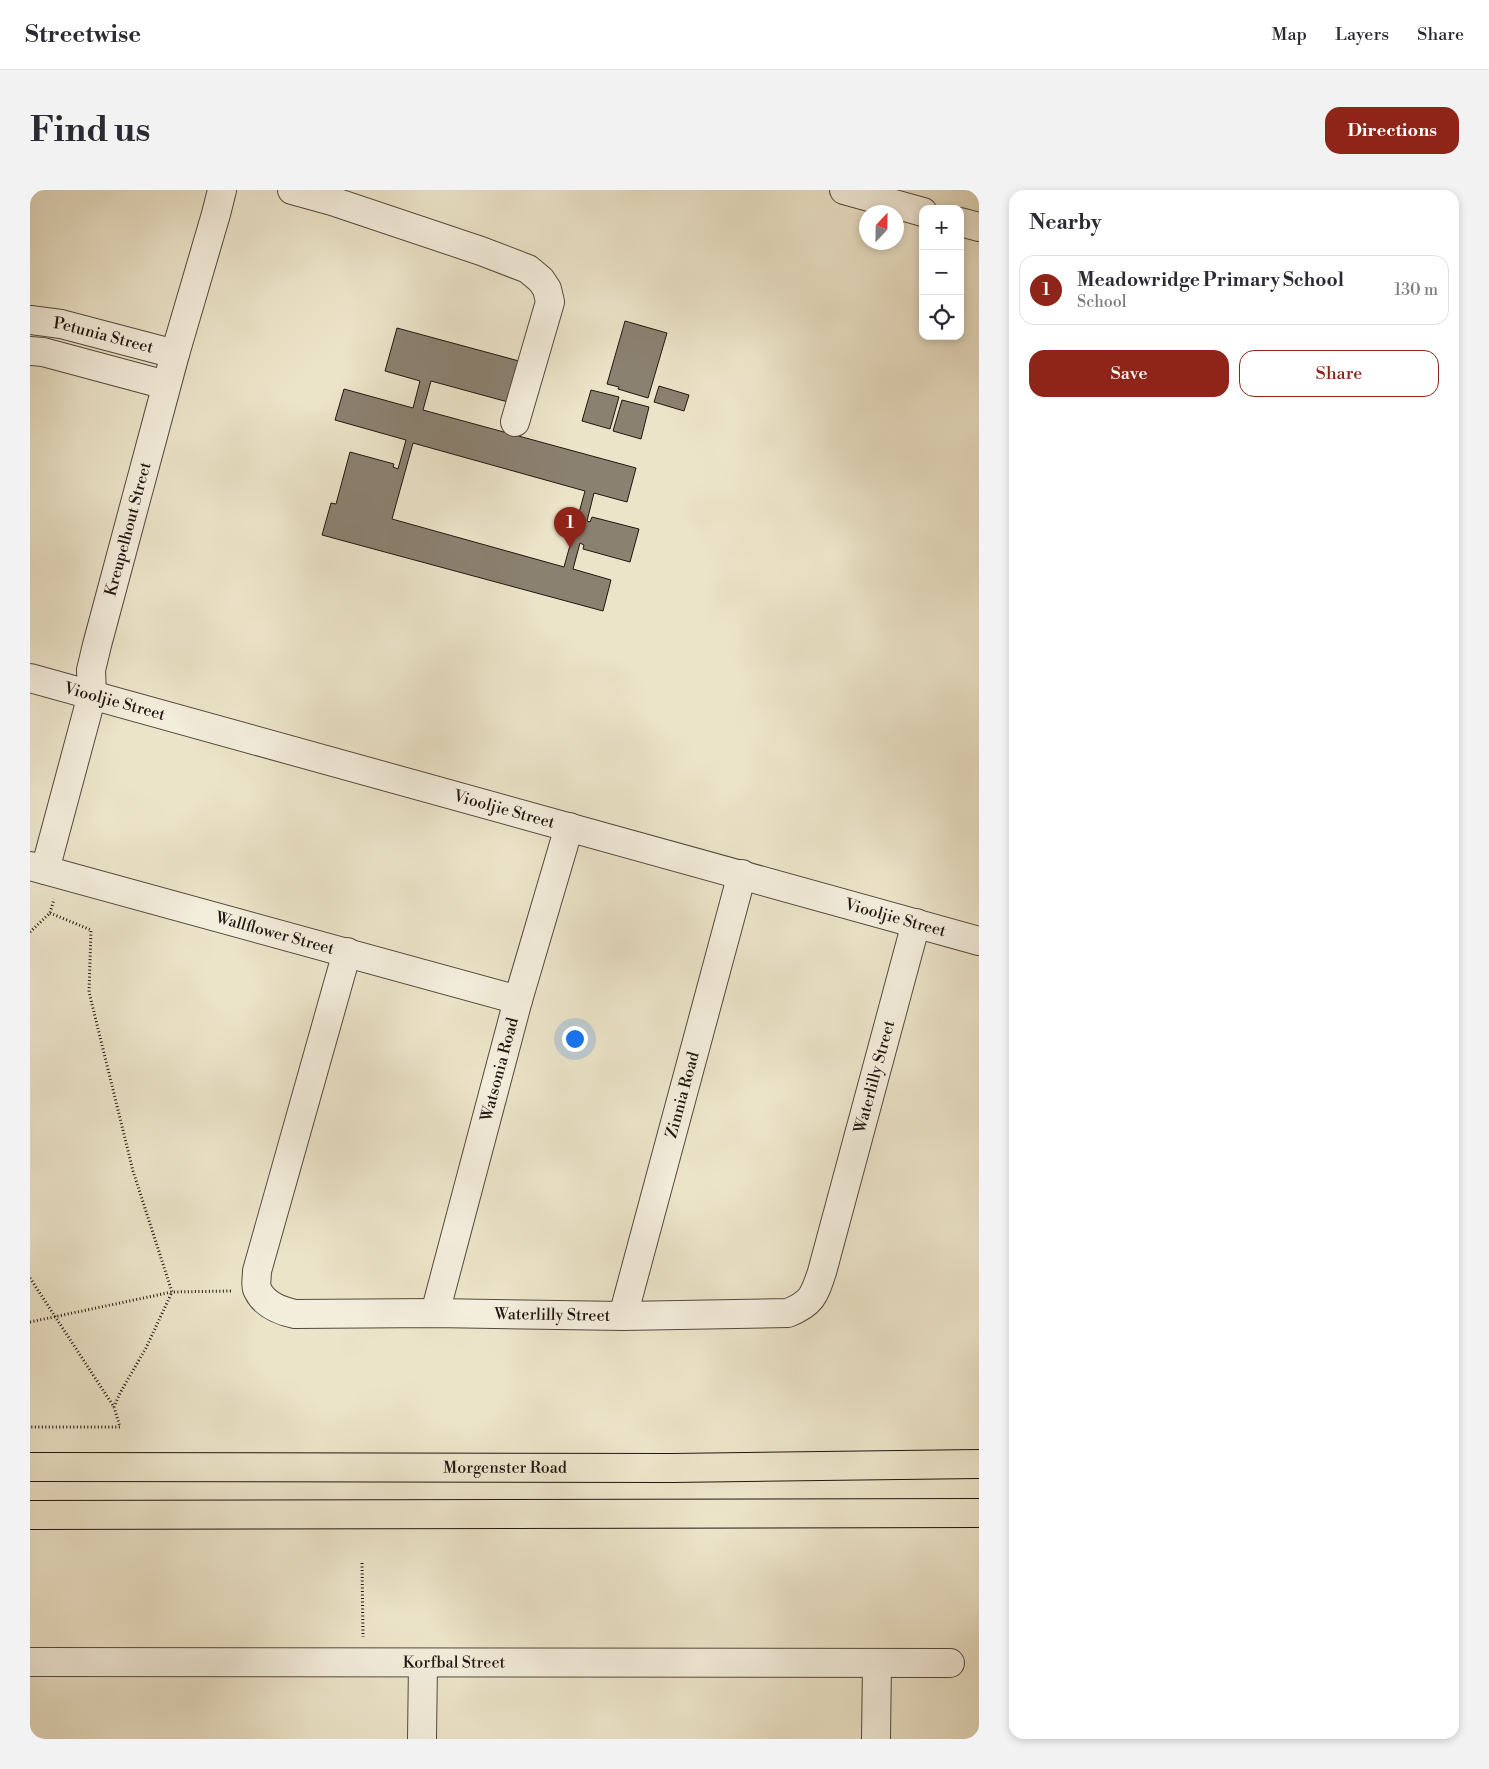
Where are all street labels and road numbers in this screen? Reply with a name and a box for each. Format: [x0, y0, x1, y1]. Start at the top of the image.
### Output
street label: Petunia Street [52, 313, 156, 358]
street label: Kreupelhout Street [101, 460, 156, 598]
street label: Viooljie Street [61, 678, 168, 725]
street label: Viooljie Street [450, 786, 557, 833]
street label: Viooljie Street [842, 894, 948, 941]
street label: Wallflower Street [212, 907, 337, 959]
street label: Watsonia Road [476, 1015, 523, 1125]
street label: Waterlilly Street [850, 1018, 899, 1136]
street label: Zinnia Road [661, 1049, 704, 1140]
street label: Waterlilly Street [493, 1304, 611, 1326]
street label: Morgenster Road [443, 1458, 567, 1478]
street label: Korfbal Street [403, 1652, 506, 1673]

